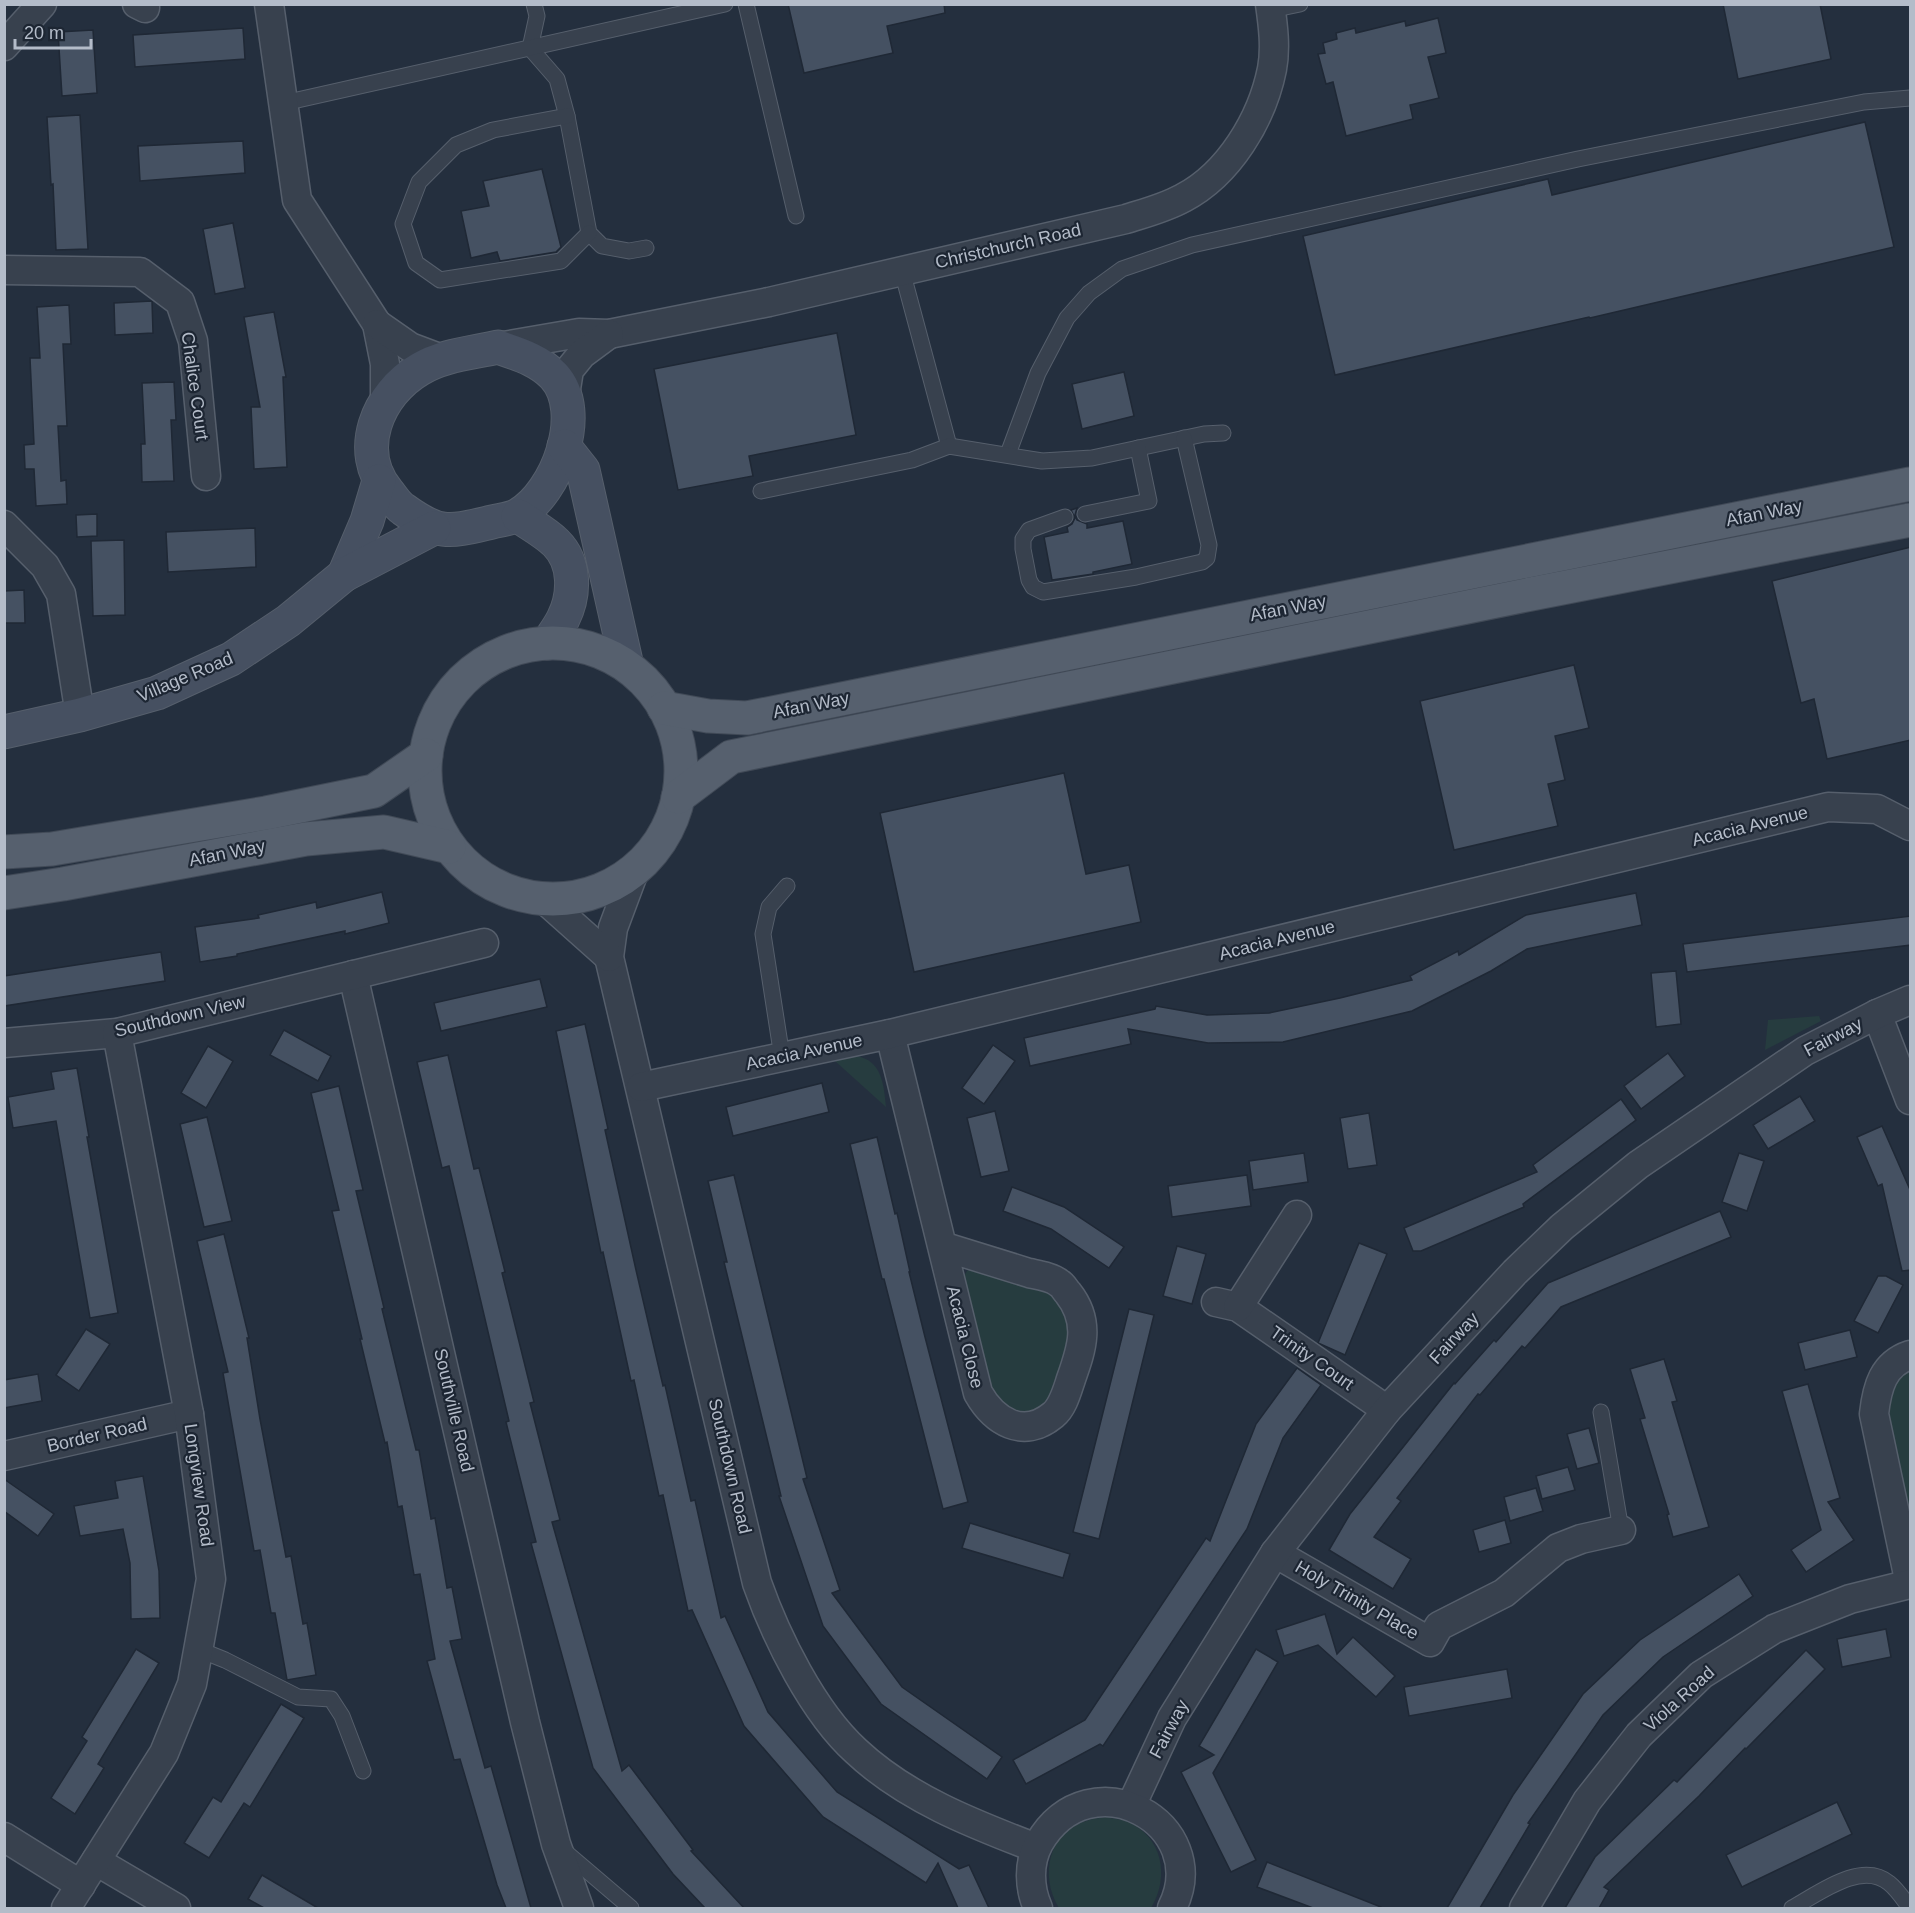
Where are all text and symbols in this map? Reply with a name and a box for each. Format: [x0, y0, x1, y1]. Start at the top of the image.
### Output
scale bar [15, 12, 92, 50]
text: 20 m [24, 23, 64, 43]
street label: Christchurch Road [933, 219, 1083, 273]
street label: Chalice Court [178, 331, 212, 441]
street label: Afan Way [1724, 496, 1804, 530]
street label: Afan Way [1248, 591, 1328, 625]
street label: Village Road [134, 648, 236, 706]
street label: Afan Way [771, 688, 851, 722]
street label: Acacia Avenue [1690, 802, 1810, 850]
street label: Afan Way [187, 836, 267, 870]
street label: Acacia Avenue [1217, 916, 1337, 964]
street label: Southdown View [113, 991, 248, 1041]
street label: Fairway [1800, 1013, 1866, 1061]
street label: Acacia Avenue [744, 1030, 864, 1074]
street label: Acacia Close [943, 1284, 987, 1390]
street label: Fairway [1425, 1308, 1483, 1368]
street label: Trinity Court [1266, 1322, 1358, 1394]
street label: Southville Road [430, 1346, 478, 1474]
street label: Southdown Road [705, 1396, 755, 1536]
street label: Border Road [45, 1414, 149, 1456]
street label: Longview Road [180, 1422, 218, 1548]
street label: Holy Trinity Place [1292, 1557, 1422, 1643]
street label: Viola Road [1640, 1662, 1718, 1736]
street label: Fairway [1145, 1696, 1193, 1762]

